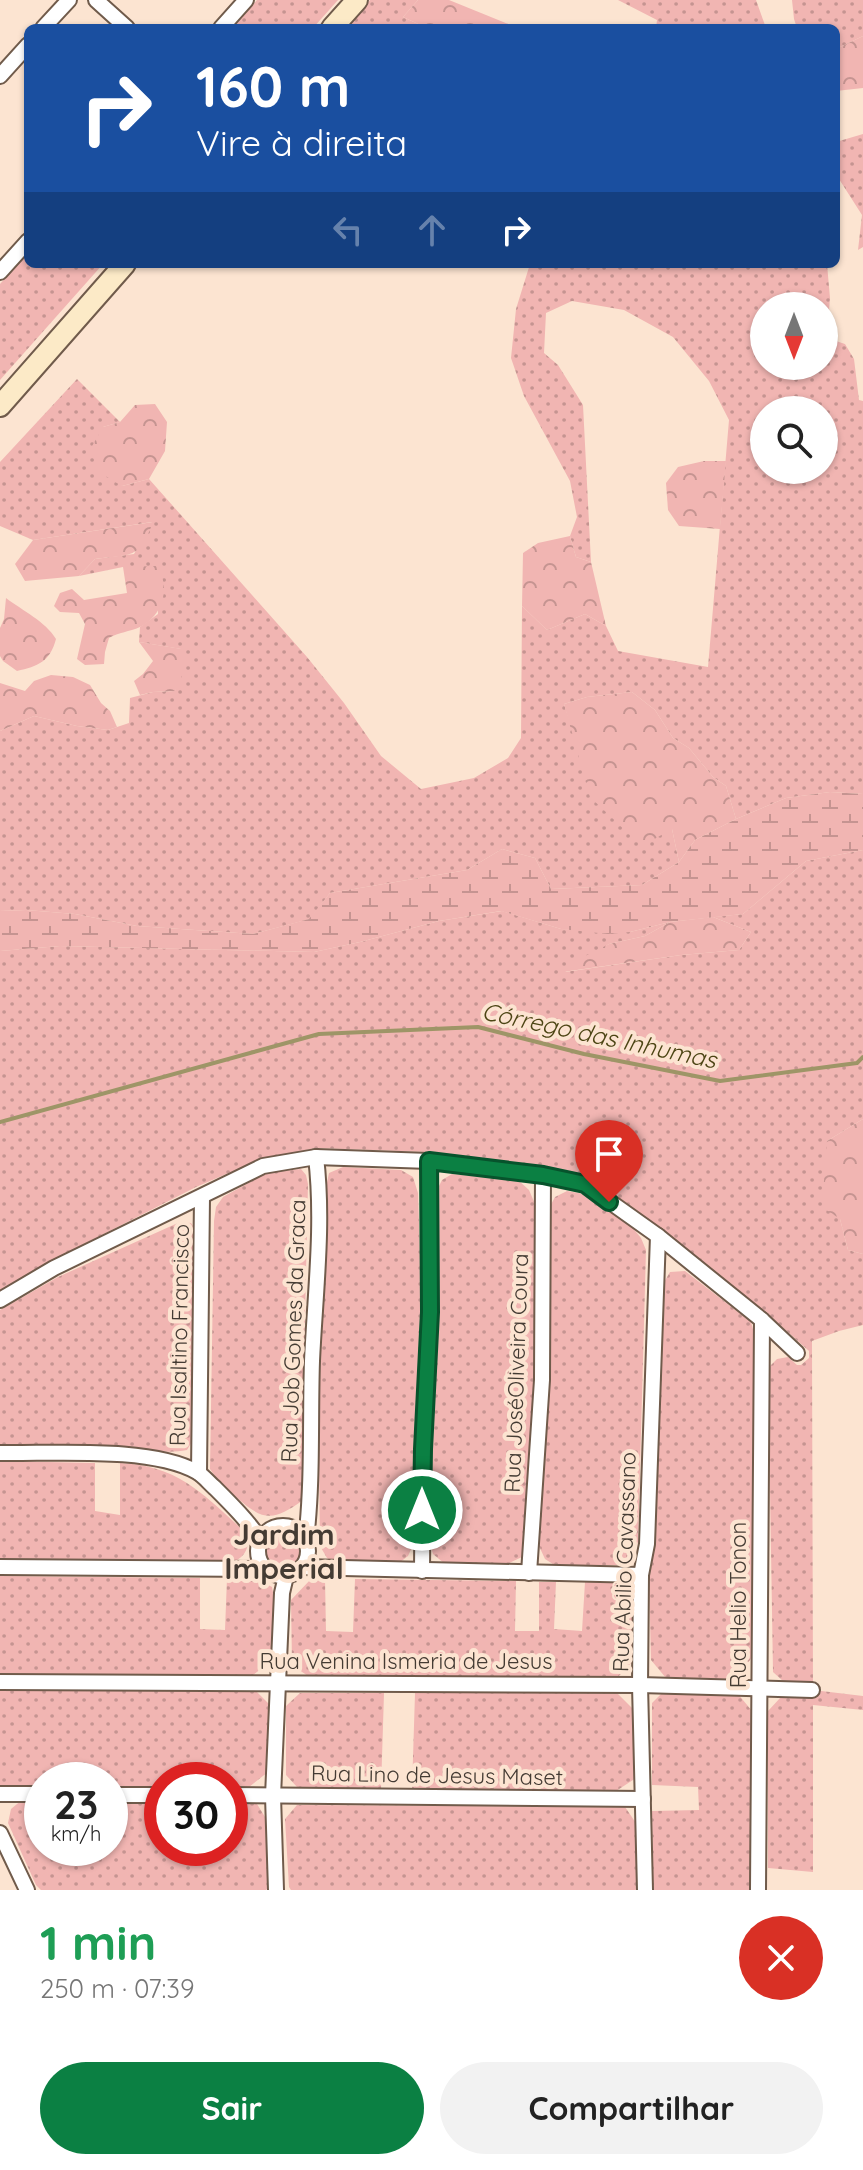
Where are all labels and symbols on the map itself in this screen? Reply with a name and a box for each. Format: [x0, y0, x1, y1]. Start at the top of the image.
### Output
north arrow [750, 292, 838, 380]
water label: Córrego das Inhumas [479, 996, 721, 1075]
pin [575, 1120, 643, 1202]
street label: Rua Job Gomes da Graca [274, 1199, 312, 1463]
street label: Rua Isaltino Francisco [163, 1224, 195, 1446]
street label: Rua JoséOliveira Coura [498, 1253, 534, 1493]
street label: Rua Abilio Cavassano [606, 1451, 642, 1673]
position arrow [380, 1468, 464, 1552]
district label: Jardim Imperial [224, 1515, 344, 1587]
street label: Rua Helio Tonon [724, 1522, 752, 1688]
street label: Rua Venina Ismeria de Jesus [259, 1647, 553, 1675]
street label: Rua Lino de Jesus Maset [311, 1759, 563, 1791]
speed limit sign: 30 [144, 1762, 248, 1866]

